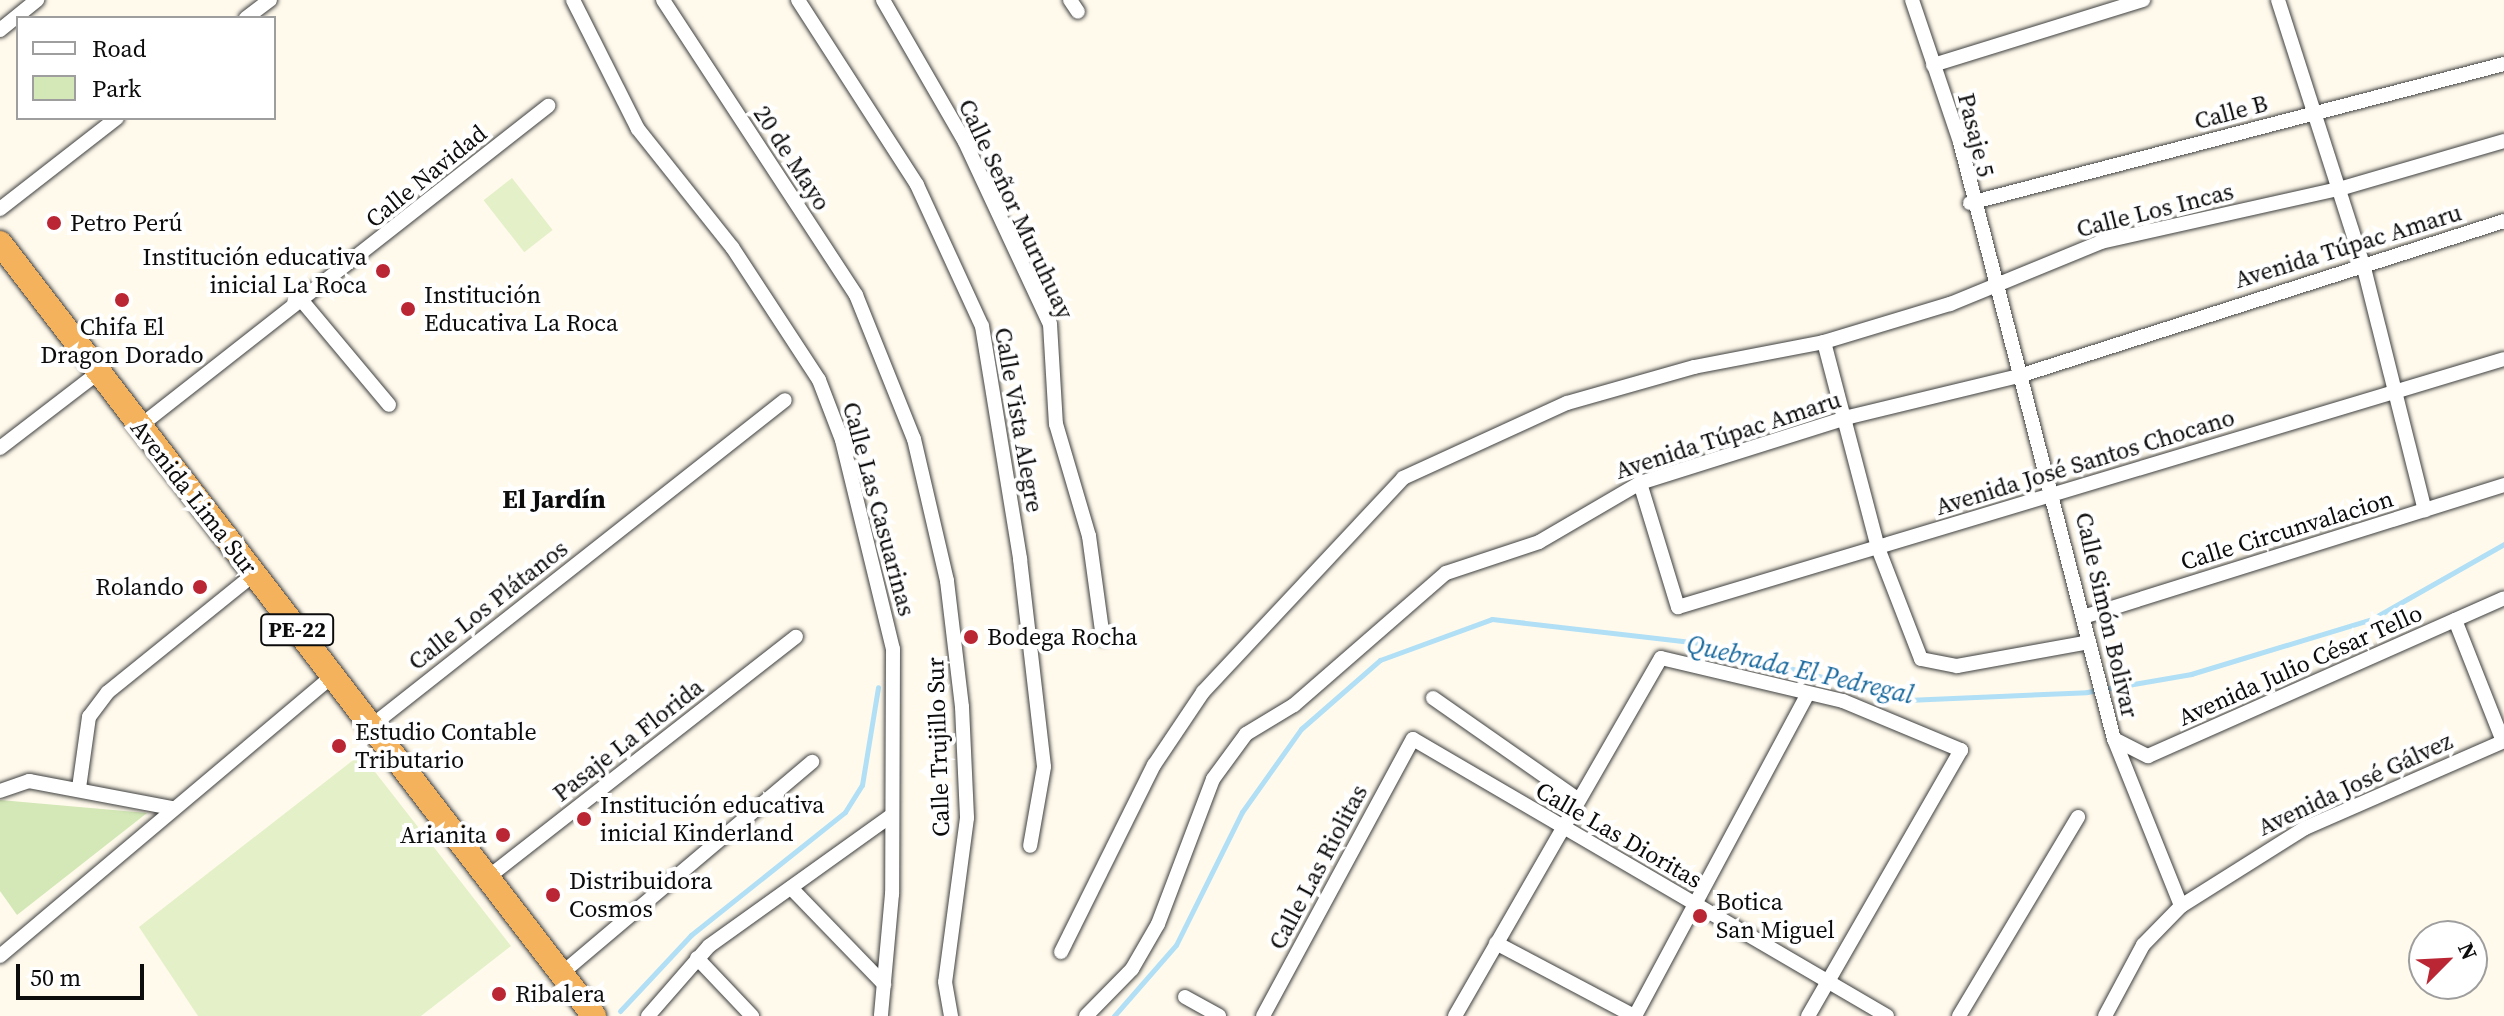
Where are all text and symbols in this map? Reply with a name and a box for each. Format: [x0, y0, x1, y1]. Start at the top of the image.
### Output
legend [16, 16, 276, 120]
text: Road [92, 32, 146, 65]
text: Park [92, 72, 141, 105]
street label: Calle B [2191, 88, 2271, 136]
street label: Pasaje 5 [1952, 90, 2000, 180]
street label: Calle Señor Muruhuay [952, 94, 1080, 324]
street label: 20 de Mayo [747, 100, 837, 216]
street label: Calle Navidad [360, 119, 492, 233]
street label: Calle Los Incas [2074, 177, 2236, 243]
street label: Avenida Túpac Amaru [2231, 198, 2465, 294]
place label: Petro Perú [70, 209, 182, 237]
marker: Petro Perú [45, 214, 63, 232]
place label: Institución educativa inicial La Roca [143, 243, 367, 299]
marker: Institución educativa inicial La Roca [374, 262, 392, 280]
place label: Institución Educativa La Roca [424, 281, 618, 337]
marker: Chifa El Dragon Dorado [113, 291, 131, 309]
marker: Institución Educativa La Roca [399, 300, 417, 318]
place label: Chifa El Dragon Dorado [40, 313, 204, 369]
street label: Calle Vista Alegre [988, 325, 1050, 515]
street label: Avenida Túpac Amaru [1611, 385, 1845, 485]
street label: Calle Las Casuarinas [837, 399, 921, 619]
street label: Avenida José Santos Chocano [1932, 403, 2238, 521]
street label: Avenida Lima Sur [125, 414, 263, 580]
district label: El Jardín [502, 484, 606, 516]
street label: Calle Circunvalacion [2177, 484, 2397, 576]
street label: Calle Simón Bolivar [2069, 510, 2145, 720]
street label: Calle Los Plátanos [403, 534, 573, 676]
place label: Rolando [95, 573, 184, 601]
marker: Rolando [191, 578, 209, 596]
street label: Avenida Julio César Tello [2173, 598, 2427, 732]
road number: PE-22 [259, 612, 335, 648]
place label: Bodega Rocha [987, 623, 1138, 651]
marker: Bodega Rocha [962, 628, 980, 646]
water label: Quebrada El Pedregal [1684, 629, 1916, 711]
street label: Calle Trujillo Sur [920, 656, 956, 838]
street label: Pasaje La Florida [547, 672, 709, 808]
place label: Estudio Contable Tributario [355, 718, 537, 774]
street label: Avenida José Gálvez [2253, 726, 2457, 842]
marker: Estudio Contable Tributario [330, 737, 348, 755]
street label: Calle Las Dioritas [1531, 776, 1707, 894]
street label: Calle Las Riolitas [1262, 780, 1374, 954]
place label: Institución educativa inicial Kinderland [600, 791, 824, 847]
marker: Institución educativa inicial Kinderland [575, 810, 593, 828]
place label: Arianita [400, 821, 487, 849]
marker: Arianita [494, 826, 512, 844]
place label: Distribuidora Cosmos [569, 867, 712, 923]
marker: Distribuidora Cosmos [544, 886, 562, 904]
place label: Botica San Miguel [1716, 888, 1835, 944]
marker: Botica San Miguel [1691, 907, 1709, 925]
north arrow [2408, 920, 2488, 1000]
text: N [2451, 938, 2485, 964]
scale bar [20, 948, 148, 998]
text: 50 m [30, 961, 81, 994]
place label: Ribalera [515, 980, 605, 1008]
marker: Ribalera [490, 985, 508, 1003]

